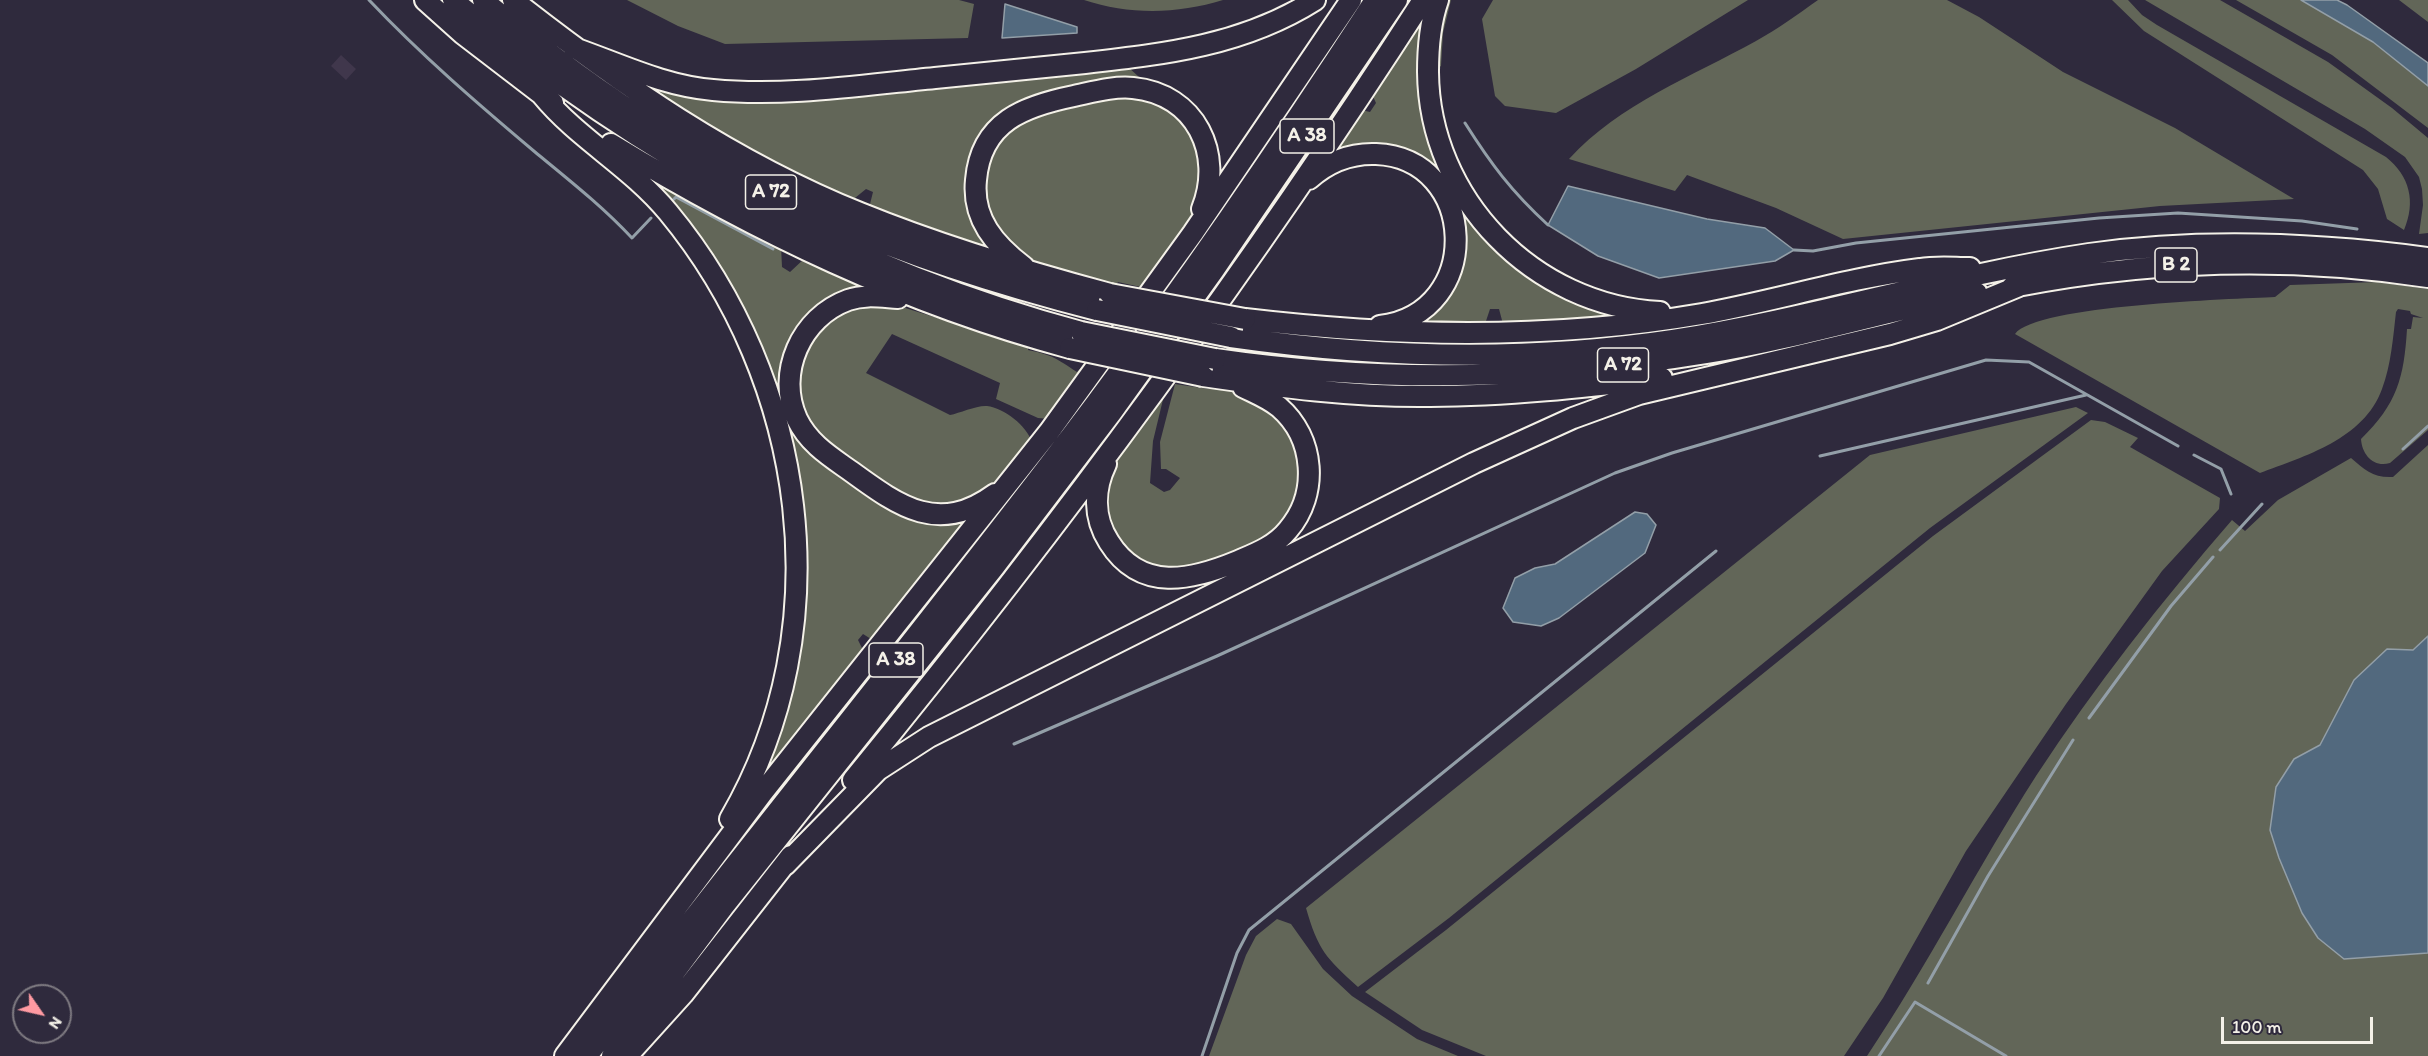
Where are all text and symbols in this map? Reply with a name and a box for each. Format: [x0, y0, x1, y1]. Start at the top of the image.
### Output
road number: A 38 [1280, 119, 1334, 153]
road number: A 72 [746, 175, 796, 209]
road number: B 2 [2155, 248, 2197, 282]
road number: A 72 [1598, 348, 1648, 382]
road number: A 38 [869, 643, 923, 677]
north arrow [12, 984, 72, 1044]
scale bar [2224, 1005, 2376, 1043]
text: N [45, 1013, 67, 1033]
text: 100 m [2232, 1016, 2282, 1038]

